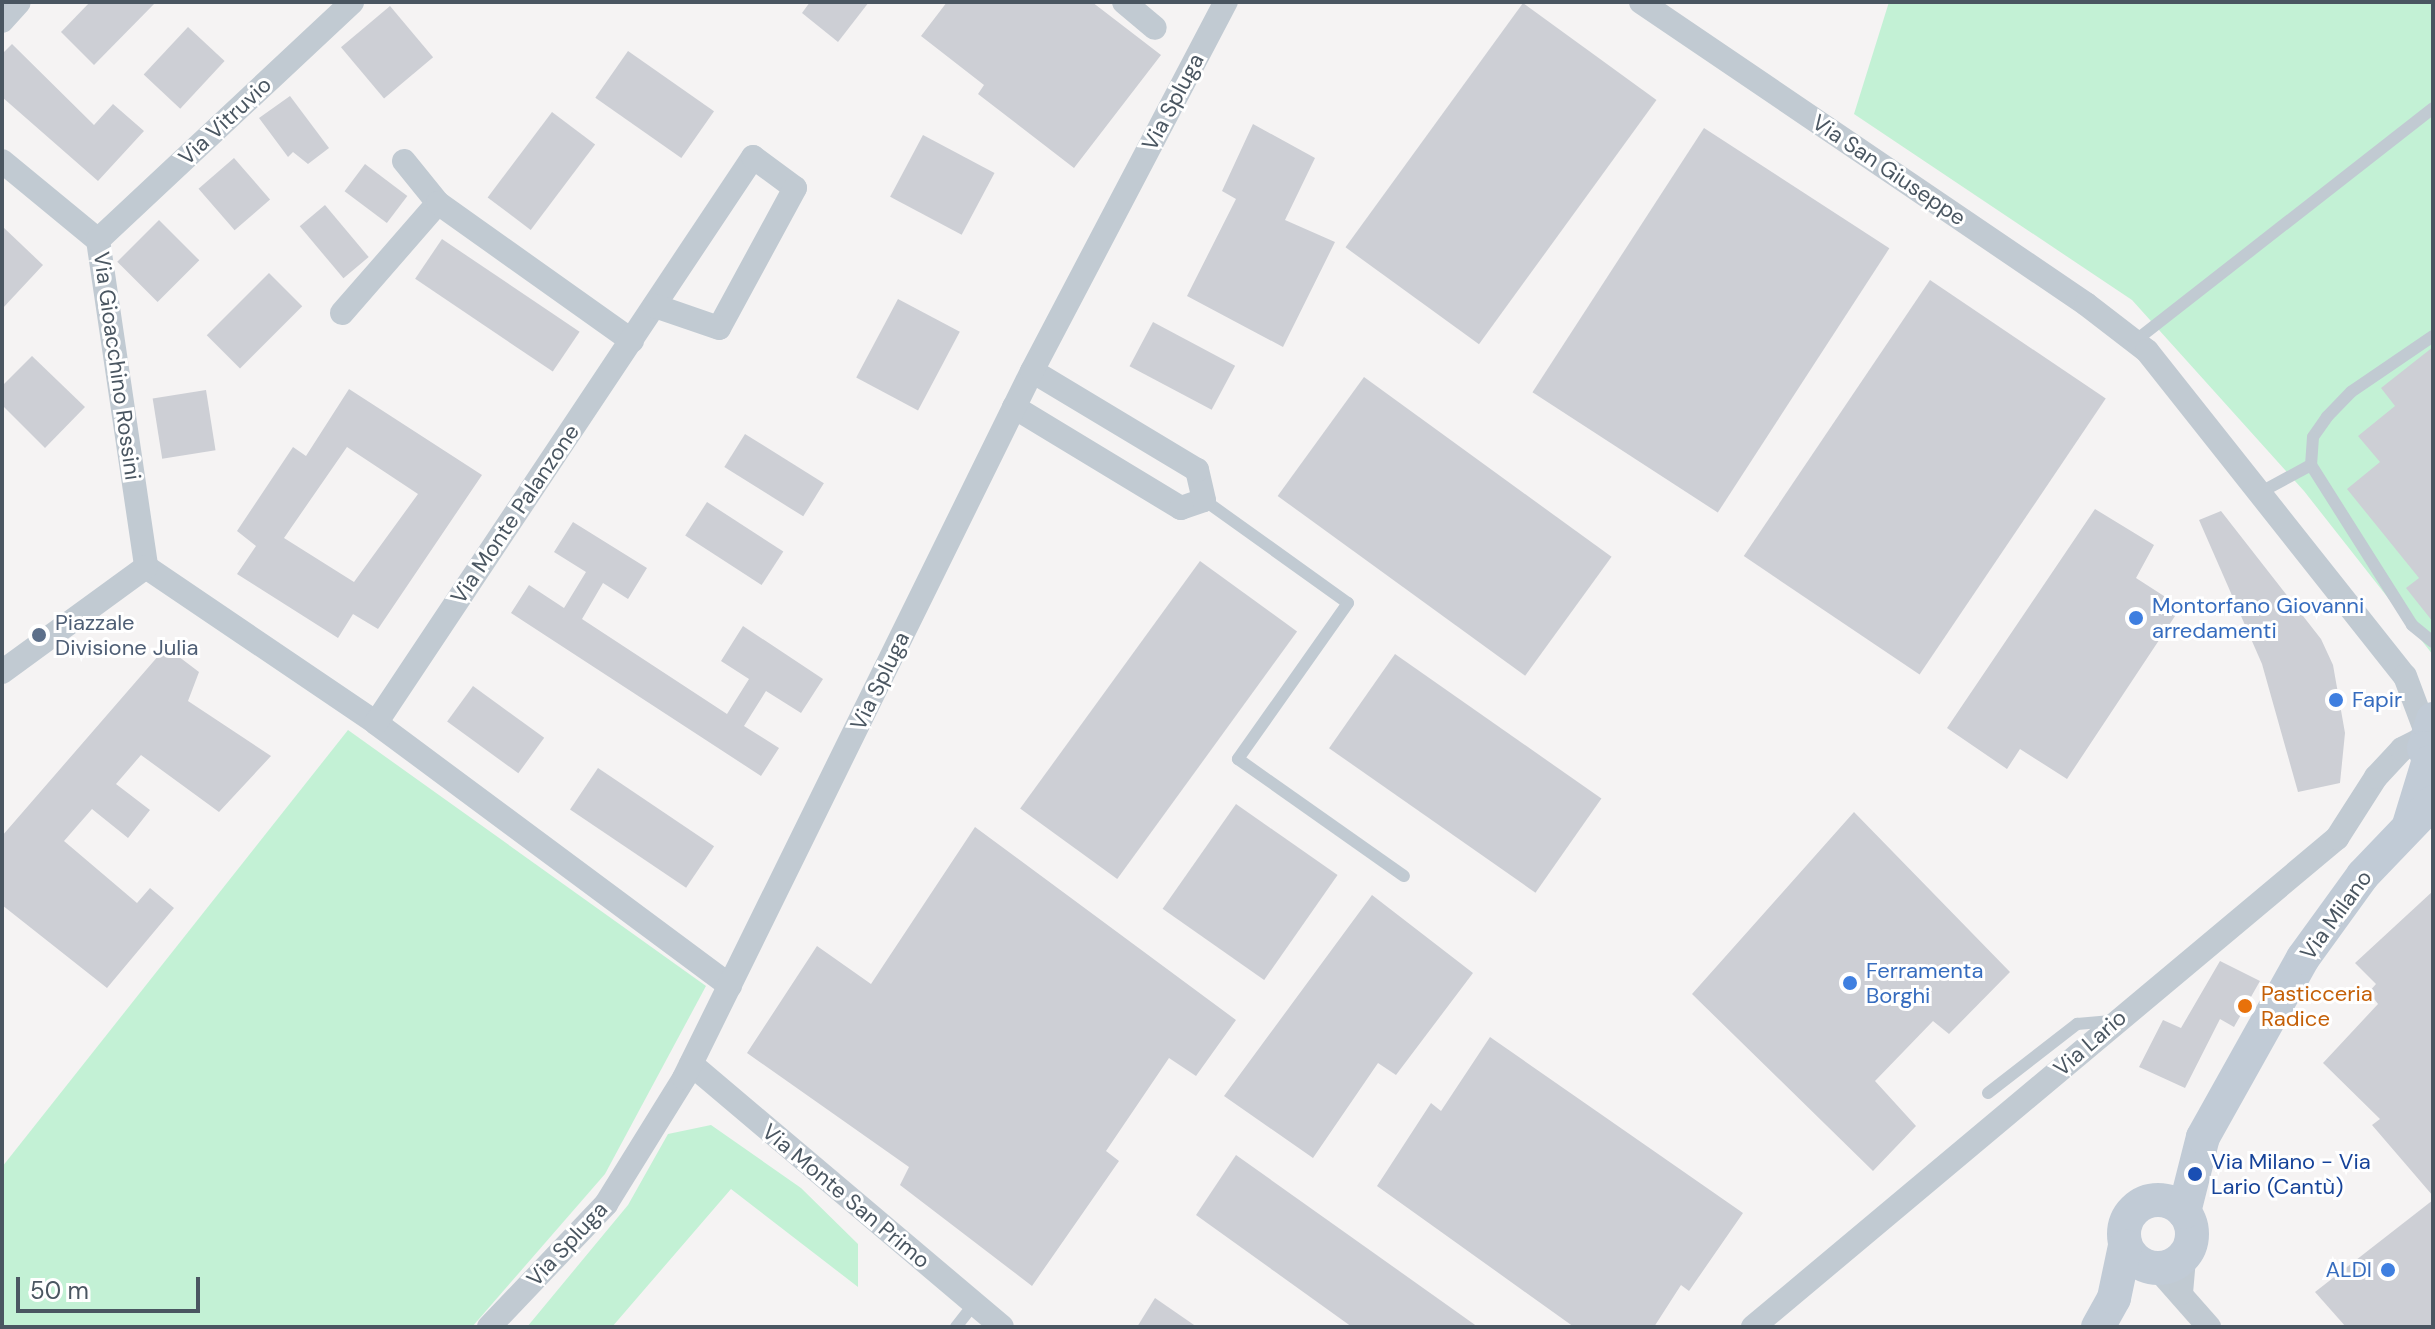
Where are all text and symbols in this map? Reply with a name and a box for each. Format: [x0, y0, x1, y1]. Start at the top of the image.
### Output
street label: Via Spluga [1136, 49, 1210, 155]
street label: Via Vitruvio [173, 71, 277, 171]
street label: Via San Giuseppe [1807, 109, 1971, 231]
street label: Via Gioacchino Rossini [88, 250, 146, 482]
street label: Via Monte Palanzone [445, 419, 585, 609]
place label: Montorfano Giovanni arredamenti [2152, 592, 2364, 644]
place label: Piazzale Divisione Julia [55, 609, 198, 660]
marker: Montorfano Giovanni arredamenti [2127, 609, 2145, 627]
marker: Piazzale Divisione Julia [30, 626, 48, 644]
street label: Via Spluga [845, 628, 915, 734]
place label: Fapir [2352, 687, 2402, 713]
marker: Fapir [2327, 691, 2345, 709]
street label: Via Milano [2295, 865, 2377, 965]
place label: Ferramenta Borghi [1866, 957, 1983, 1008]
marker: Ferramenta Borghi [1841, 974, 1859, 992]
place label: Pasticceria Radice [2261, 980, 2373, 1032]
marker: Pasticceria Radice [2236, 997, 2254, 1015]
street label: Via Lario [2048, 1004, 2132, 1082]
street label: Via Monte San Primo [757, 1118, 935, 1274]
place label: Via Milano - Via Lario (Cantù) [2211, 1148, 2371, 1200]
marker: Via Milano - Via Lario (Cantù) [2186, 1165, 2204, 1183]
street label: Via Spluga [521, 1196, 613, 1292]
place label: ALDI [2326, 1257, 2372, 1283]
scale bar [20, 1261, 204, 1311]
marker: ALDI [2379, 1261, 2397, 1279]
text: 50 m [30, 1275, 89, 1306]

